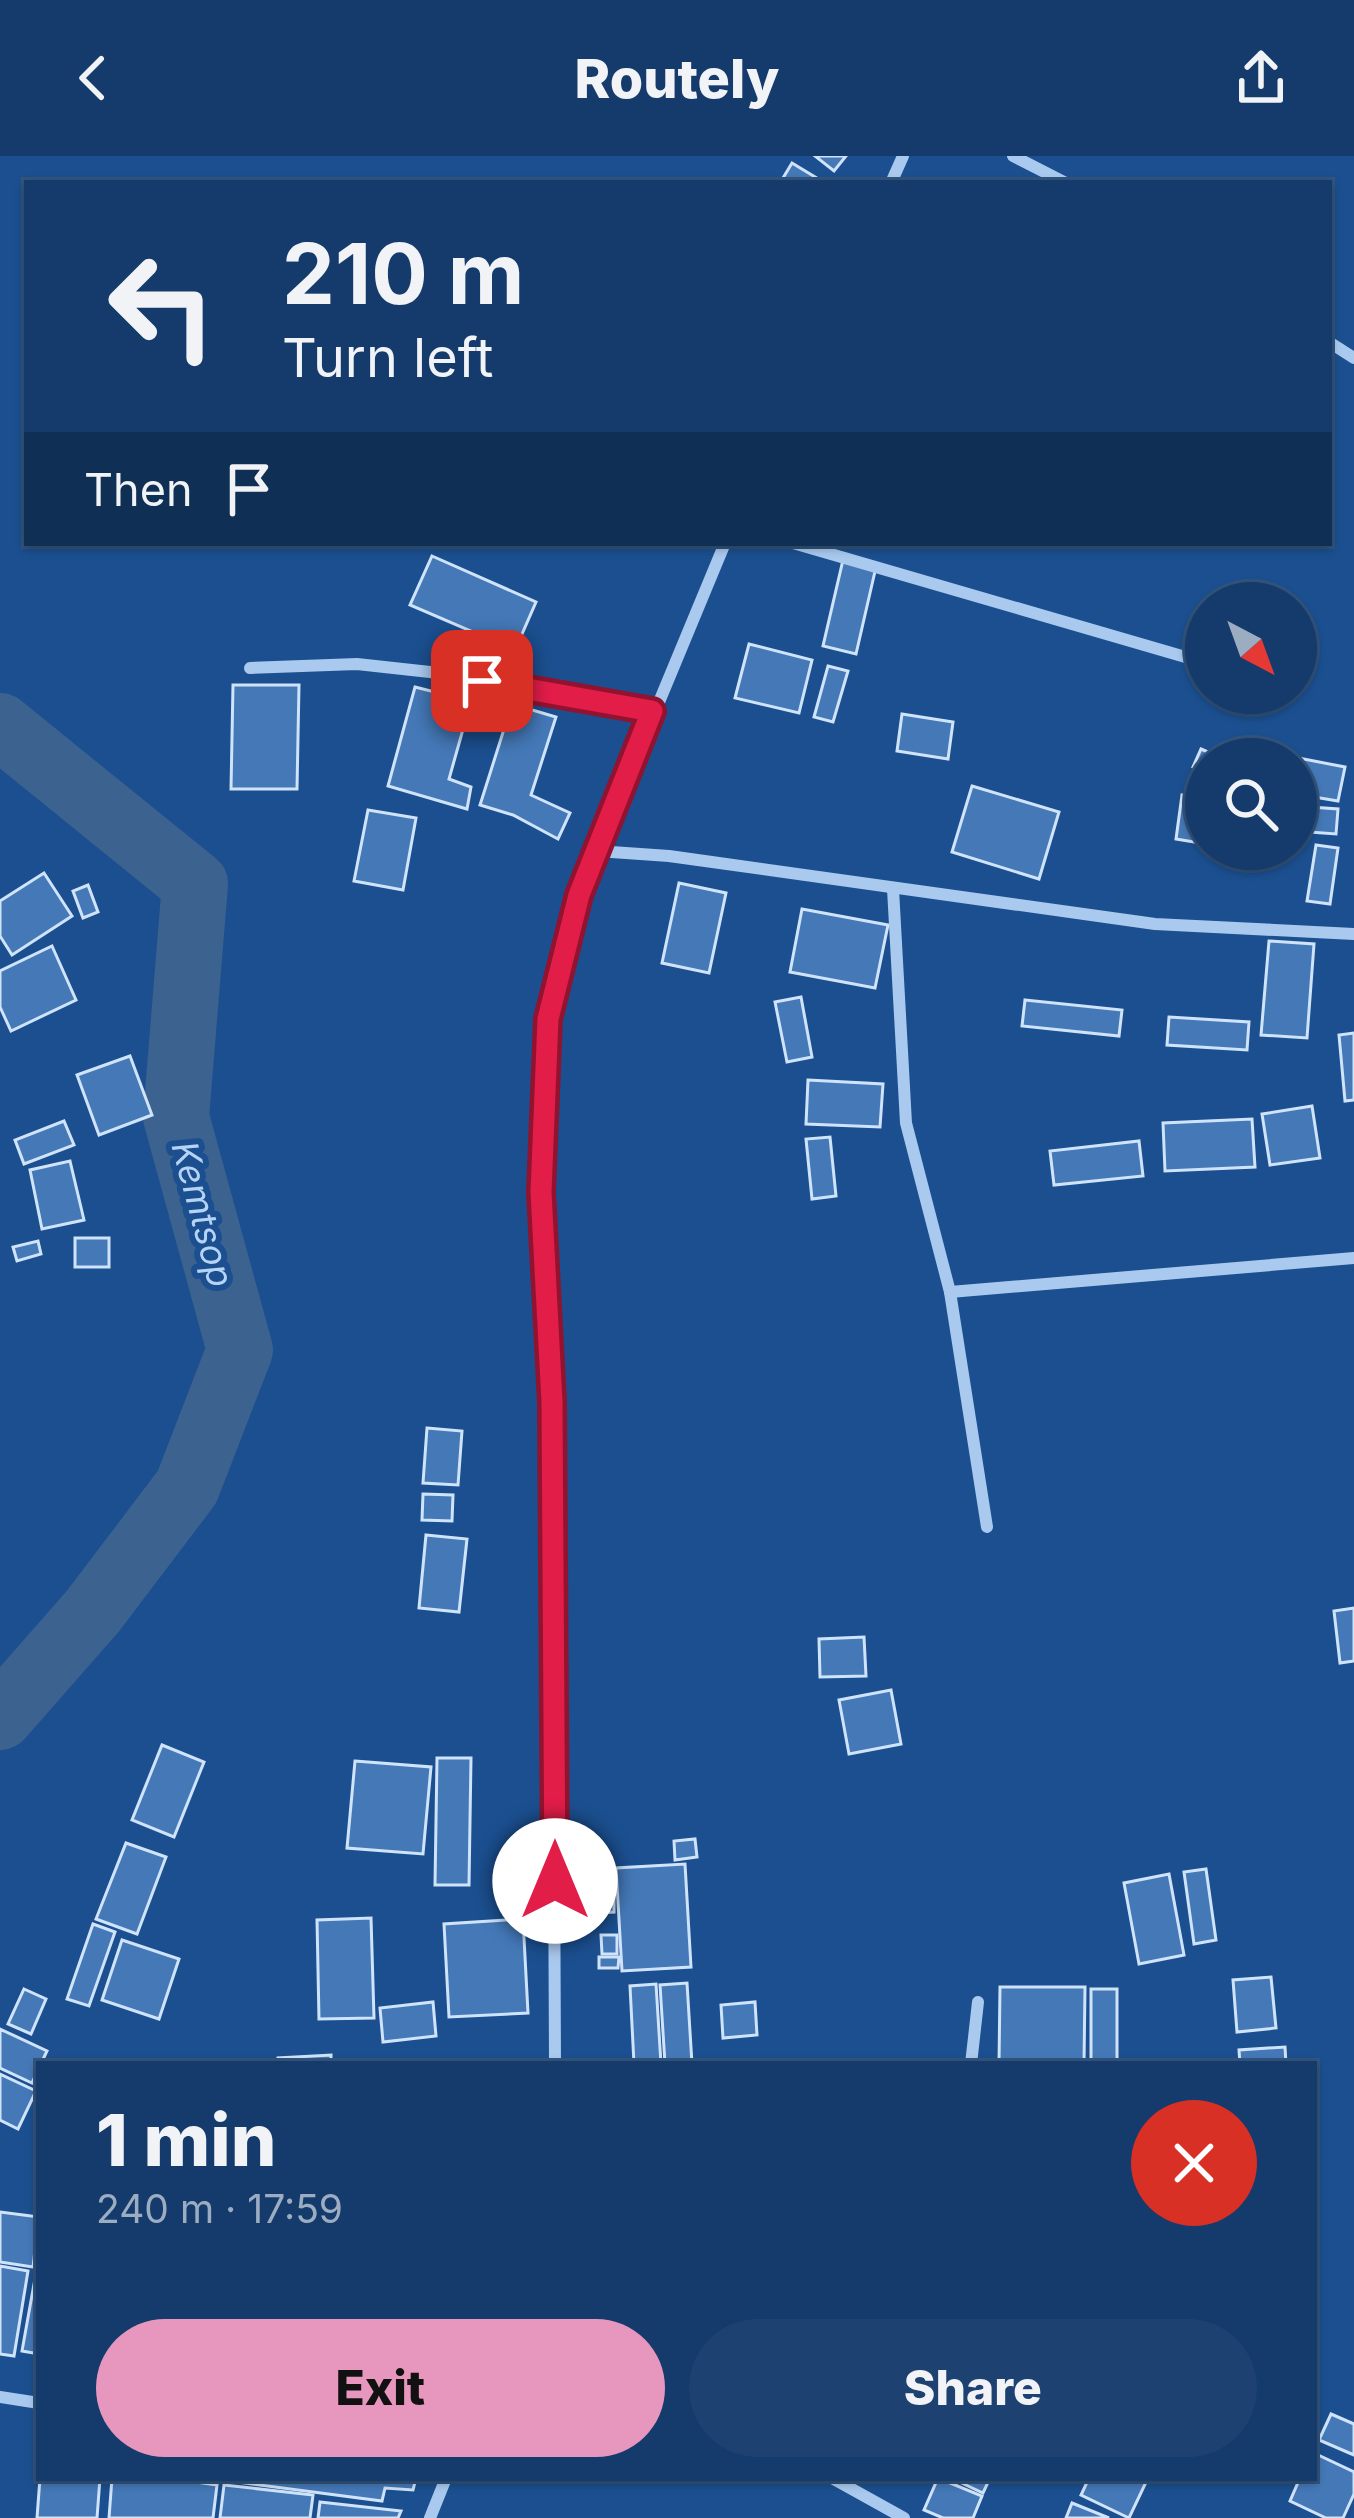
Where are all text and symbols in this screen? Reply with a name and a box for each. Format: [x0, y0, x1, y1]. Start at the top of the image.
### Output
icon: back [60, 45, 126, 111]
icon: share [1228, 45, 1294, 111]
text: Routely [575, 46, 779, 111]
text: 210 m [282, 223, 524, 324]
icon: left [84, 228, 240, 384]
text: Turn left [282, 325, 493, 390]
icon: arrive [216, 456, 282, 522]
text: Then [84, 462, 192, 517]
north arrow [1185, 582, 1317, 714]
map controls [1185, 582, 1317, 870]
pin [431, 630, 533, 732]
icon: arrive [449, 648, 515, 714]
button: search [1185, 738, 1317, 870]
water label: Kemtsop [162, 1136, 244, 1292]
position arrow [492, 1818, 618, 1944]
text: 1 min [96, 2096, 276, 2183]
button: close [1131, 2100, 1257, 2226]
text: 240 m · 17:59 [96, 2185, 343, 2232]
button: Exit [96, 2319, 665, 2457]
button: Share [689, 2319, 1257, 2457]

